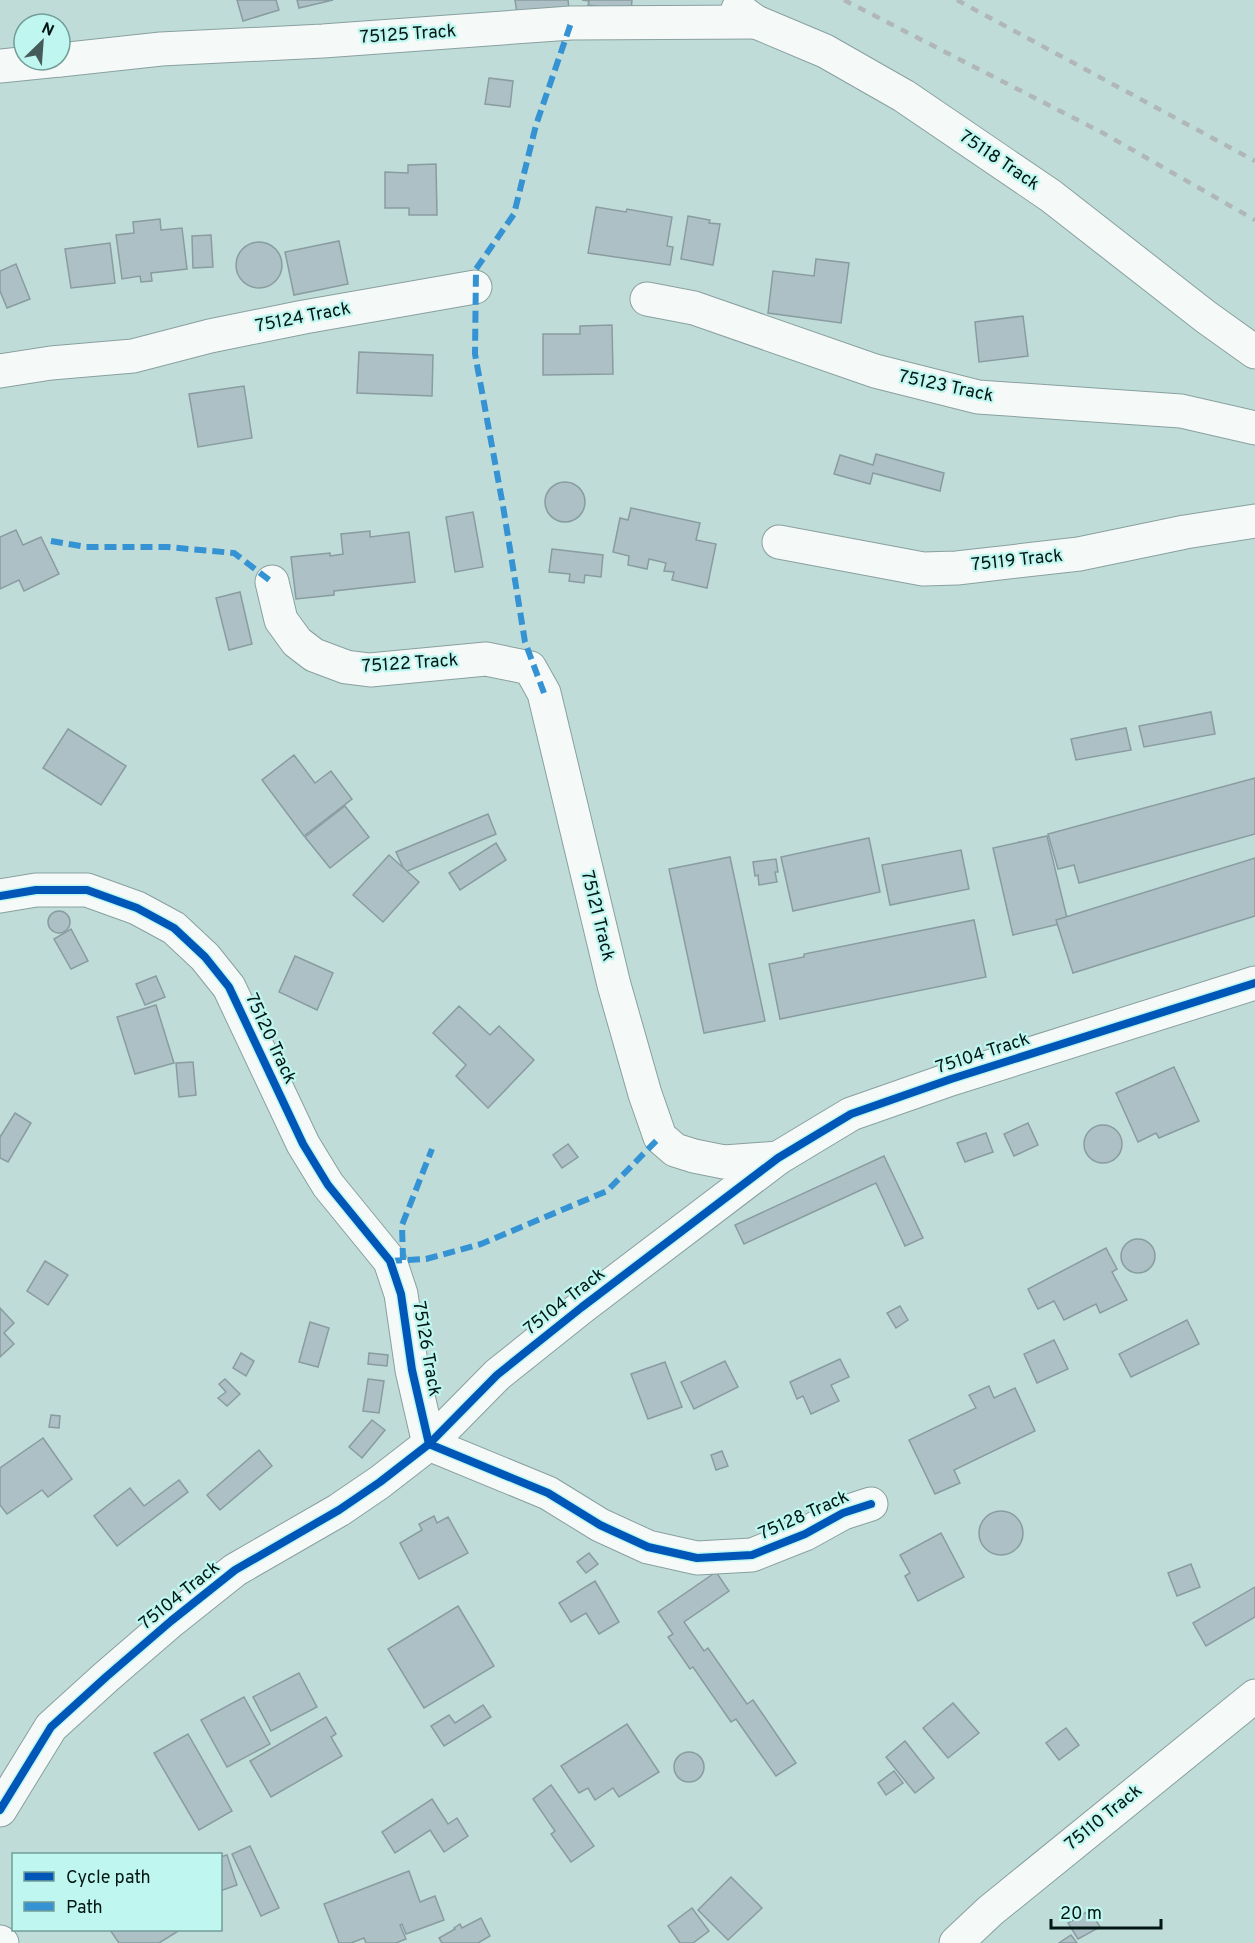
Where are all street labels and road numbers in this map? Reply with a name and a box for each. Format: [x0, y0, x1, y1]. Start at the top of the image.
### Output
street label: 75125 Track [359, 20, 457, 50]
street label: 75118 Track [954, 126, 1044, 196]
street label: 75124 Track [253, 297, 353, 339]
street label: 75123 Track [896, 366, 996, 408]
street label: 75119 Track [970, 545, 1064, 577]
street label: 75122 Track [361, 649, 459, 679]
street label: 75121 Track [575, 868, 619, 964]
street label: 75120 Track [239, 990, 301, 1088]
street label: 75104 Track [933, 1028, 1033, 1080]
street label: 75104 Track [520, 1263, 610, 1341]
street label: 75126 Track [406, 1300, 446, 1398]
street label: 75128 Track [755, 1486, 853, 1546]
street label: 75104 Track [135, 1556, 225, 1636]
street label: 75110 Track [1061, 1780, 1147, 1856]

